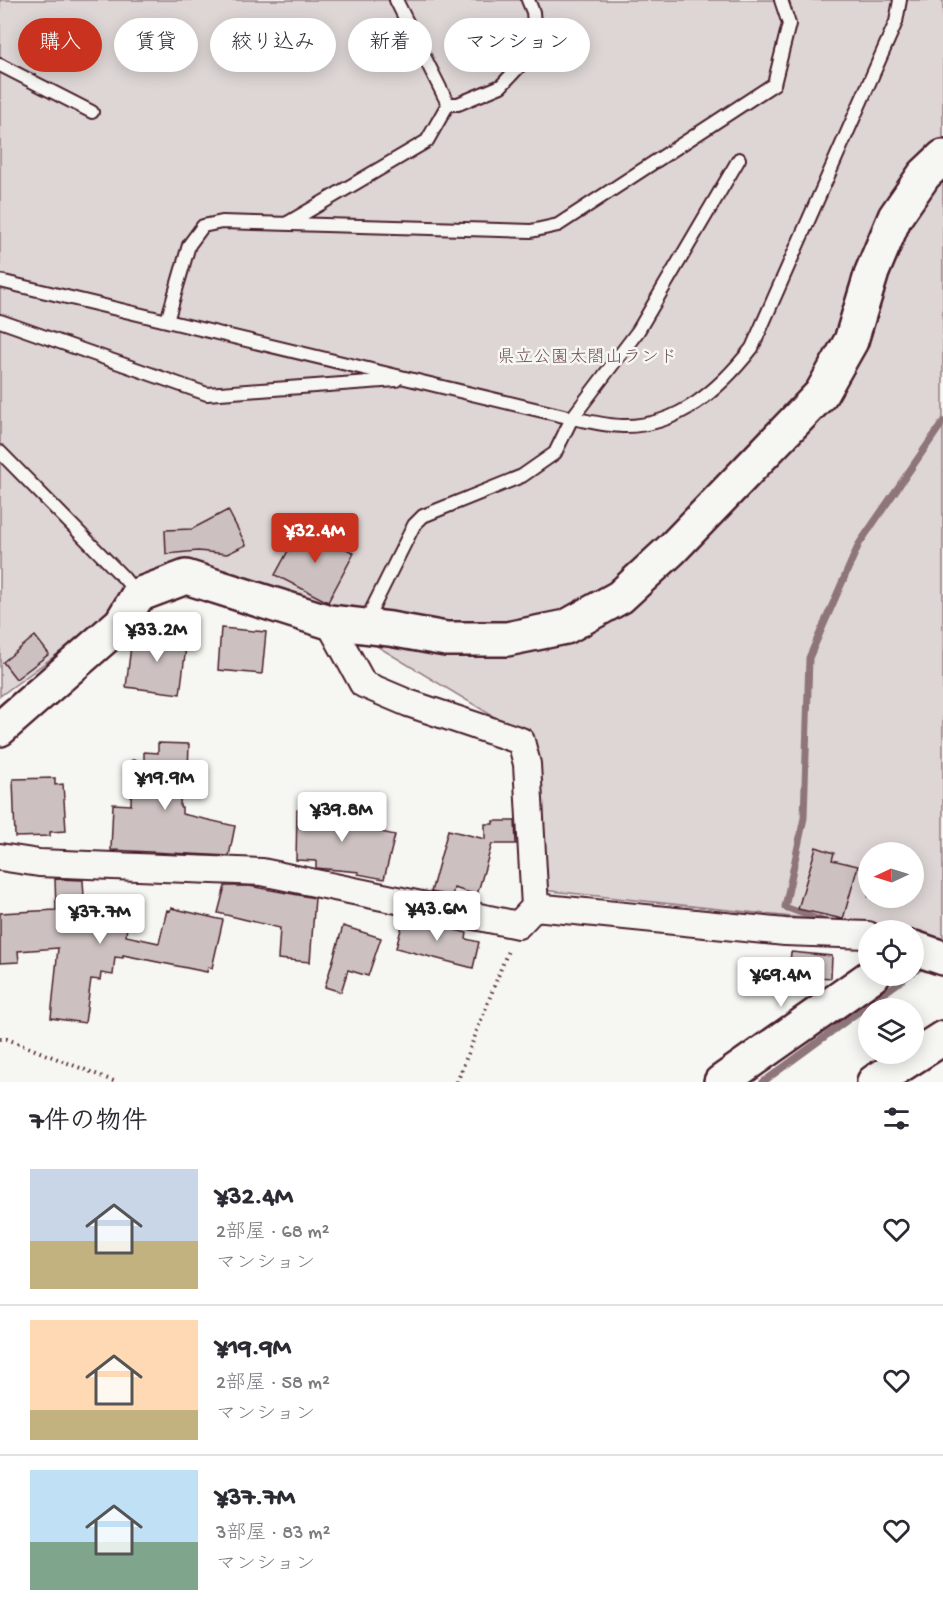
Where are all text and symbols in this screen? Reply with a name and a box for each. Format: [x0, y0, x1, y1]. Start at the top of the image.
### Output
chip: 購入 [18, 18, 102, 72]
chip: 賃貸 [114, 18, 198, 72]
chip: 絞り込み [210, 18, 336, 72]
chip: 新着 [348, 18, 432, 72]
chip: マンション [444, 18, 590, 72]
park label: 県立公園太閤山ランド [497, 347, 677, 369]
pin: ¥32.4M [266, 513, 364, 564]
text: ¥32.4M [285, 521, 345, 544]
pin: ¥33.2M [108, 612, 206, 663]
text: ¥33.2M [127, 620, 187, 643]
pin: ¥19.9M [116, 760, 214, 811]
text: ¥19.9M [136, 768, 194, 791]
pin: ¥39.8M [293, 792, 391, 843]
text: ¥39.8M [312, 800, 372, 823]
north arrow [858, 842, 924, 908]
map controls [858, 842, 924, 1064]
pin: ¥43.6M [388, 891, 486, 942]
pin: ¥37.7M [51, 894, 149, 945]
text: ¥43.6M [407, 899, 467, 922]
text: ¥37.7M [70, 902, 130, 925]
button: locate [858, 920, 924, 986]
pin: ¥69.4M [732, 957, 830, 1008]
text: ¥69.4M [751, 965, 811, 988]
button: layers [858, 998, 924, 1064]
icon: filters [880, 1102, 913, 1135]
text: 7件の物件 [30, 1108, 148, 1139]
text: ¥32.4M [216, 1183, 293, 1214]
icon: home [78, 1193, 150, 1265]
icon: heart [880, 1213, 913, 1246]
text: 2部屋 · 68 m² [216, 1222, 330, 1245]
text: マンション [216, 1253, 315, 1276]
text: ¥19.9M [216, 1334, 291, 1365]
icon: home [78, 1344, 150, 1416]
icon: heart [880, 1364, 913, 1397]
text: 2部屋 · 58 m² [216, 1373, 330, 1396]
text: マンション [216, 1404, 315, 1427]
text: ¥37.7M [216, 1484, 295, 1515]
icon: home [78, 1494, 150, 1566]
icon: heart [880, 1514, 913, 1547]
text: 3部屋 · 83 m² [216, 1523, 330, 1546]
text: マンション [216, 1554, 315, 1577]

